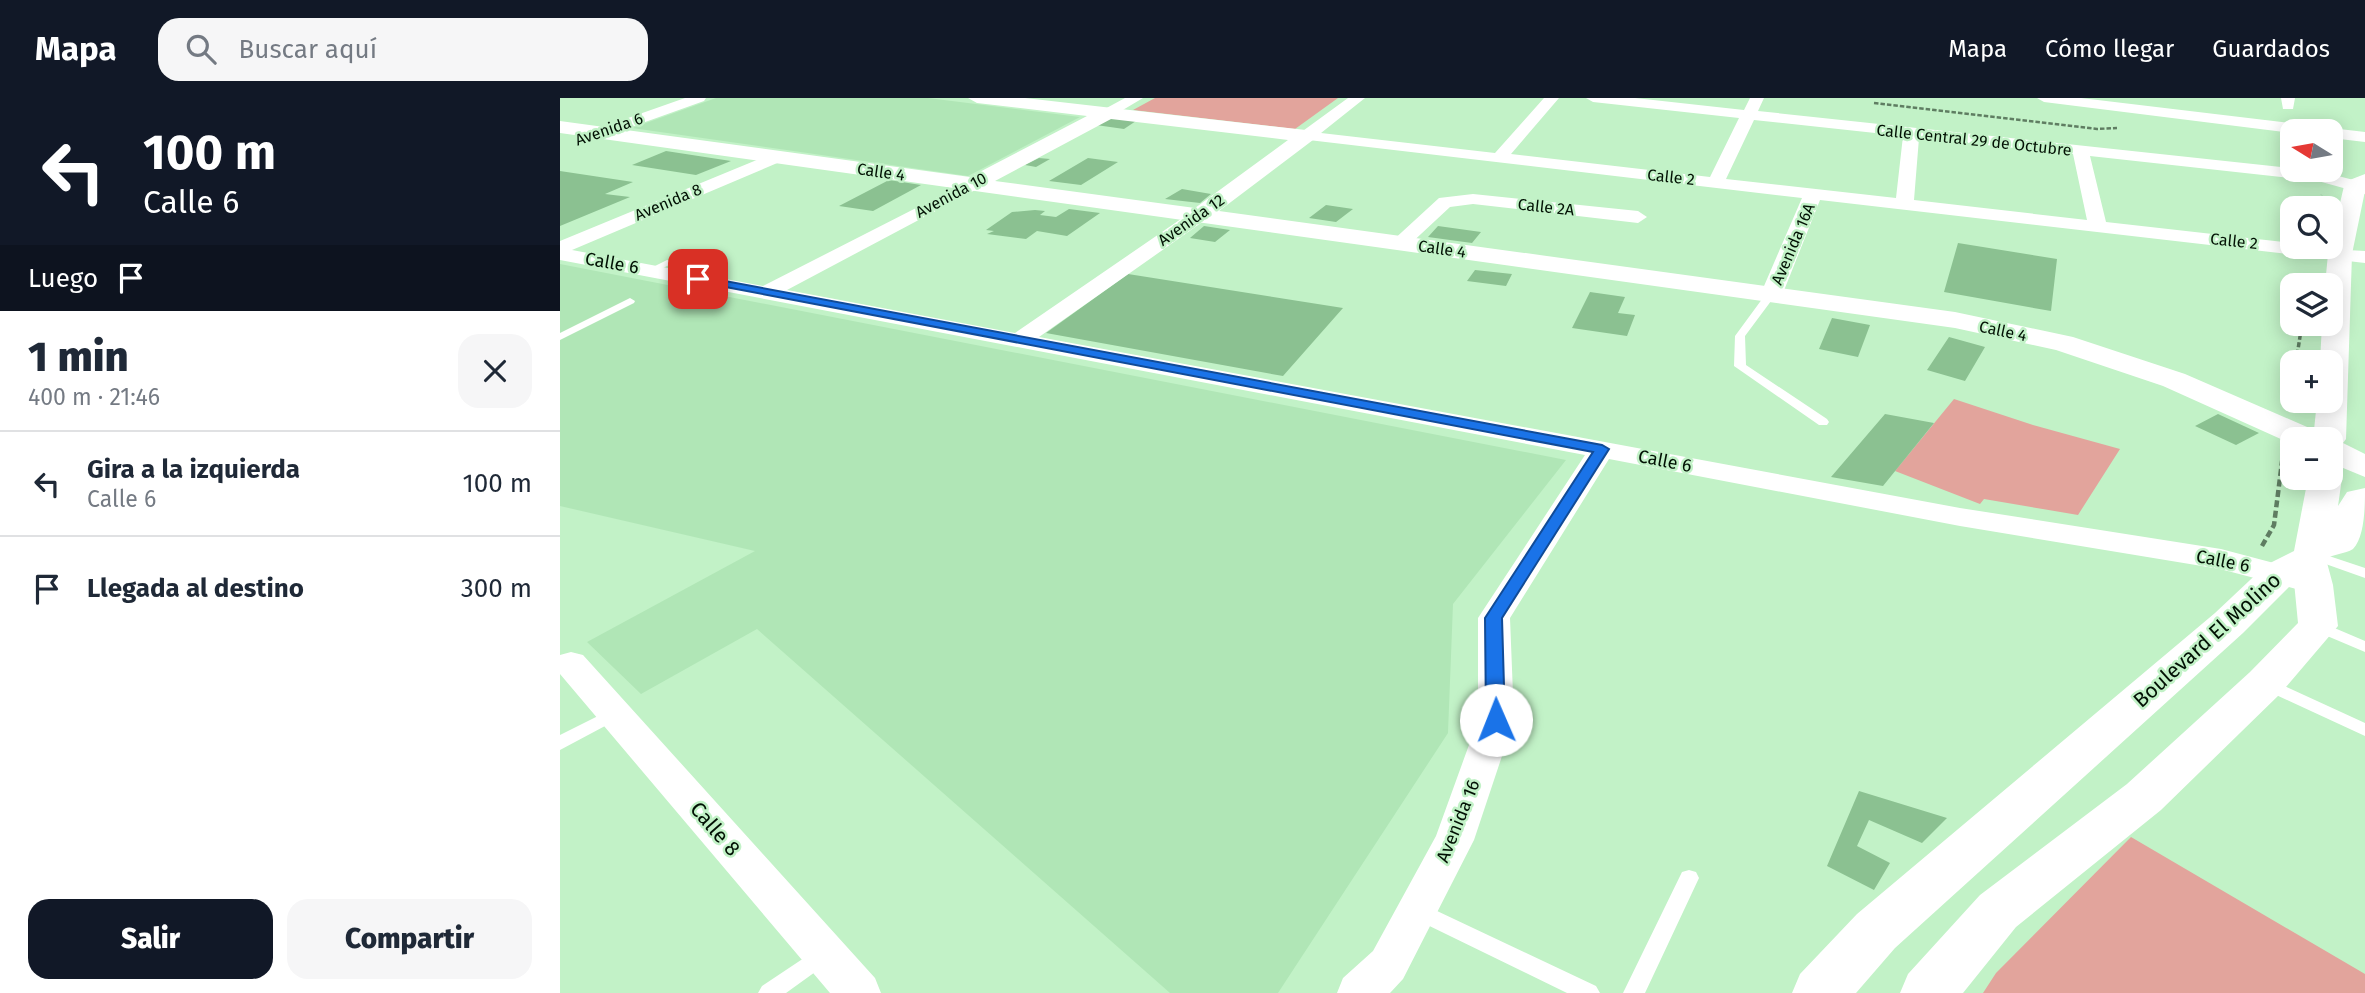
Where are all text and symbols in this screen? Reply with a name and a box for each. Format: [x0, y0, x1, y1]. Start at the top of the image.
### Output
search box [158, 18, 648, 81]
text: Mapa [35, 29, 116, 69]
icon: search [182, 30, 220, 68]
text: Buscar aquí [238, 34, 377, 65]
text: Mapa [1948, 35, 2007, 63]
text: Cómo llegar [2045, 35, 2174, 63]
text: Guardados [2212, 35, 2330, 63]
street label: Avenida 6 [573, 109, 645, 149]
north arrow [2280, 119, 2343, 182]
map controls [2280, 119, 2343, 490]
street label: Calle Central 29 de Octubre [1876, 120, 2072, 160]
text: 100 m [143, 123, 276, 182]
icon: left [28, 126, 119, 217]
street label: Calle 4 [856, 159, 907, 185]
street label: Calle 2 [1646, 165, 1696, 189]
street label: Avenida 10 [912, 168, 990, 222]
street label: Avenida 8 [632, 179, 705, 225]
text: Calle 6 [143, 183, 239, 221]
street label: Avenida 12 [1154, 190, 1228, 250]
street label: Calle 2A [1517, 195, 1576, 219]
button: search [2280, 196, 2343, 259]
street label: Avenida 16A [1767, 200, 1819, 288]
street label: Calle 2 [2209, 229, 2259, 253]
street label: Calle 4 [1417, 236, 1468, 262]
street label: Calle 6 [583, 247, 641, 279]
pin [668, 249, 728, 309]
icon: arrive [112, 259, 150, 297]
icon: arrive [679, 260, 717, 298]
text: Luego [28, 263, 98, 294]
button: layers [2280, 273, 2343, 336]
street label: Calle 4 [1977, 317, 2029, 345]
text: 1 min [28, 332, 129, 382]
button: close [458, 334, 532, 408]
button: + [2280, 350, 2343, 413]
text: 400 m · 21:46 [28, 383, 160, 411]
button: − [2280, 427, 2343, 490]
street label: Calle 6 [1636, 445, 1694, 477]
text: Gira a la izquierda [87, 454, 300, 485]
icon: left [28, 465, 66, 503]
text: 100 m [463, 468, 532, 499]
text: Calle 6 [87, 485, 156, 513]
street label: Calle 6 [2194, 545, 2252, 577]
street label: Boulevard El Molino [2128, 567, 2286, 713]
icon: arrive [28, 570, 66, 608]
text: Llegada al destino [87, 573, 304, 604]
text: 300 m [461, 573, 532, 604]
position arrow [1459, 683, 1533, 757]
street label: Avenida 16 [1431, 776, 1485, 866]
street label: Calle 8 [684, 796, 746, 862]
button: Salir [28, 899, 273, 979]
button: Compartir [287, 899, 532, 979]

